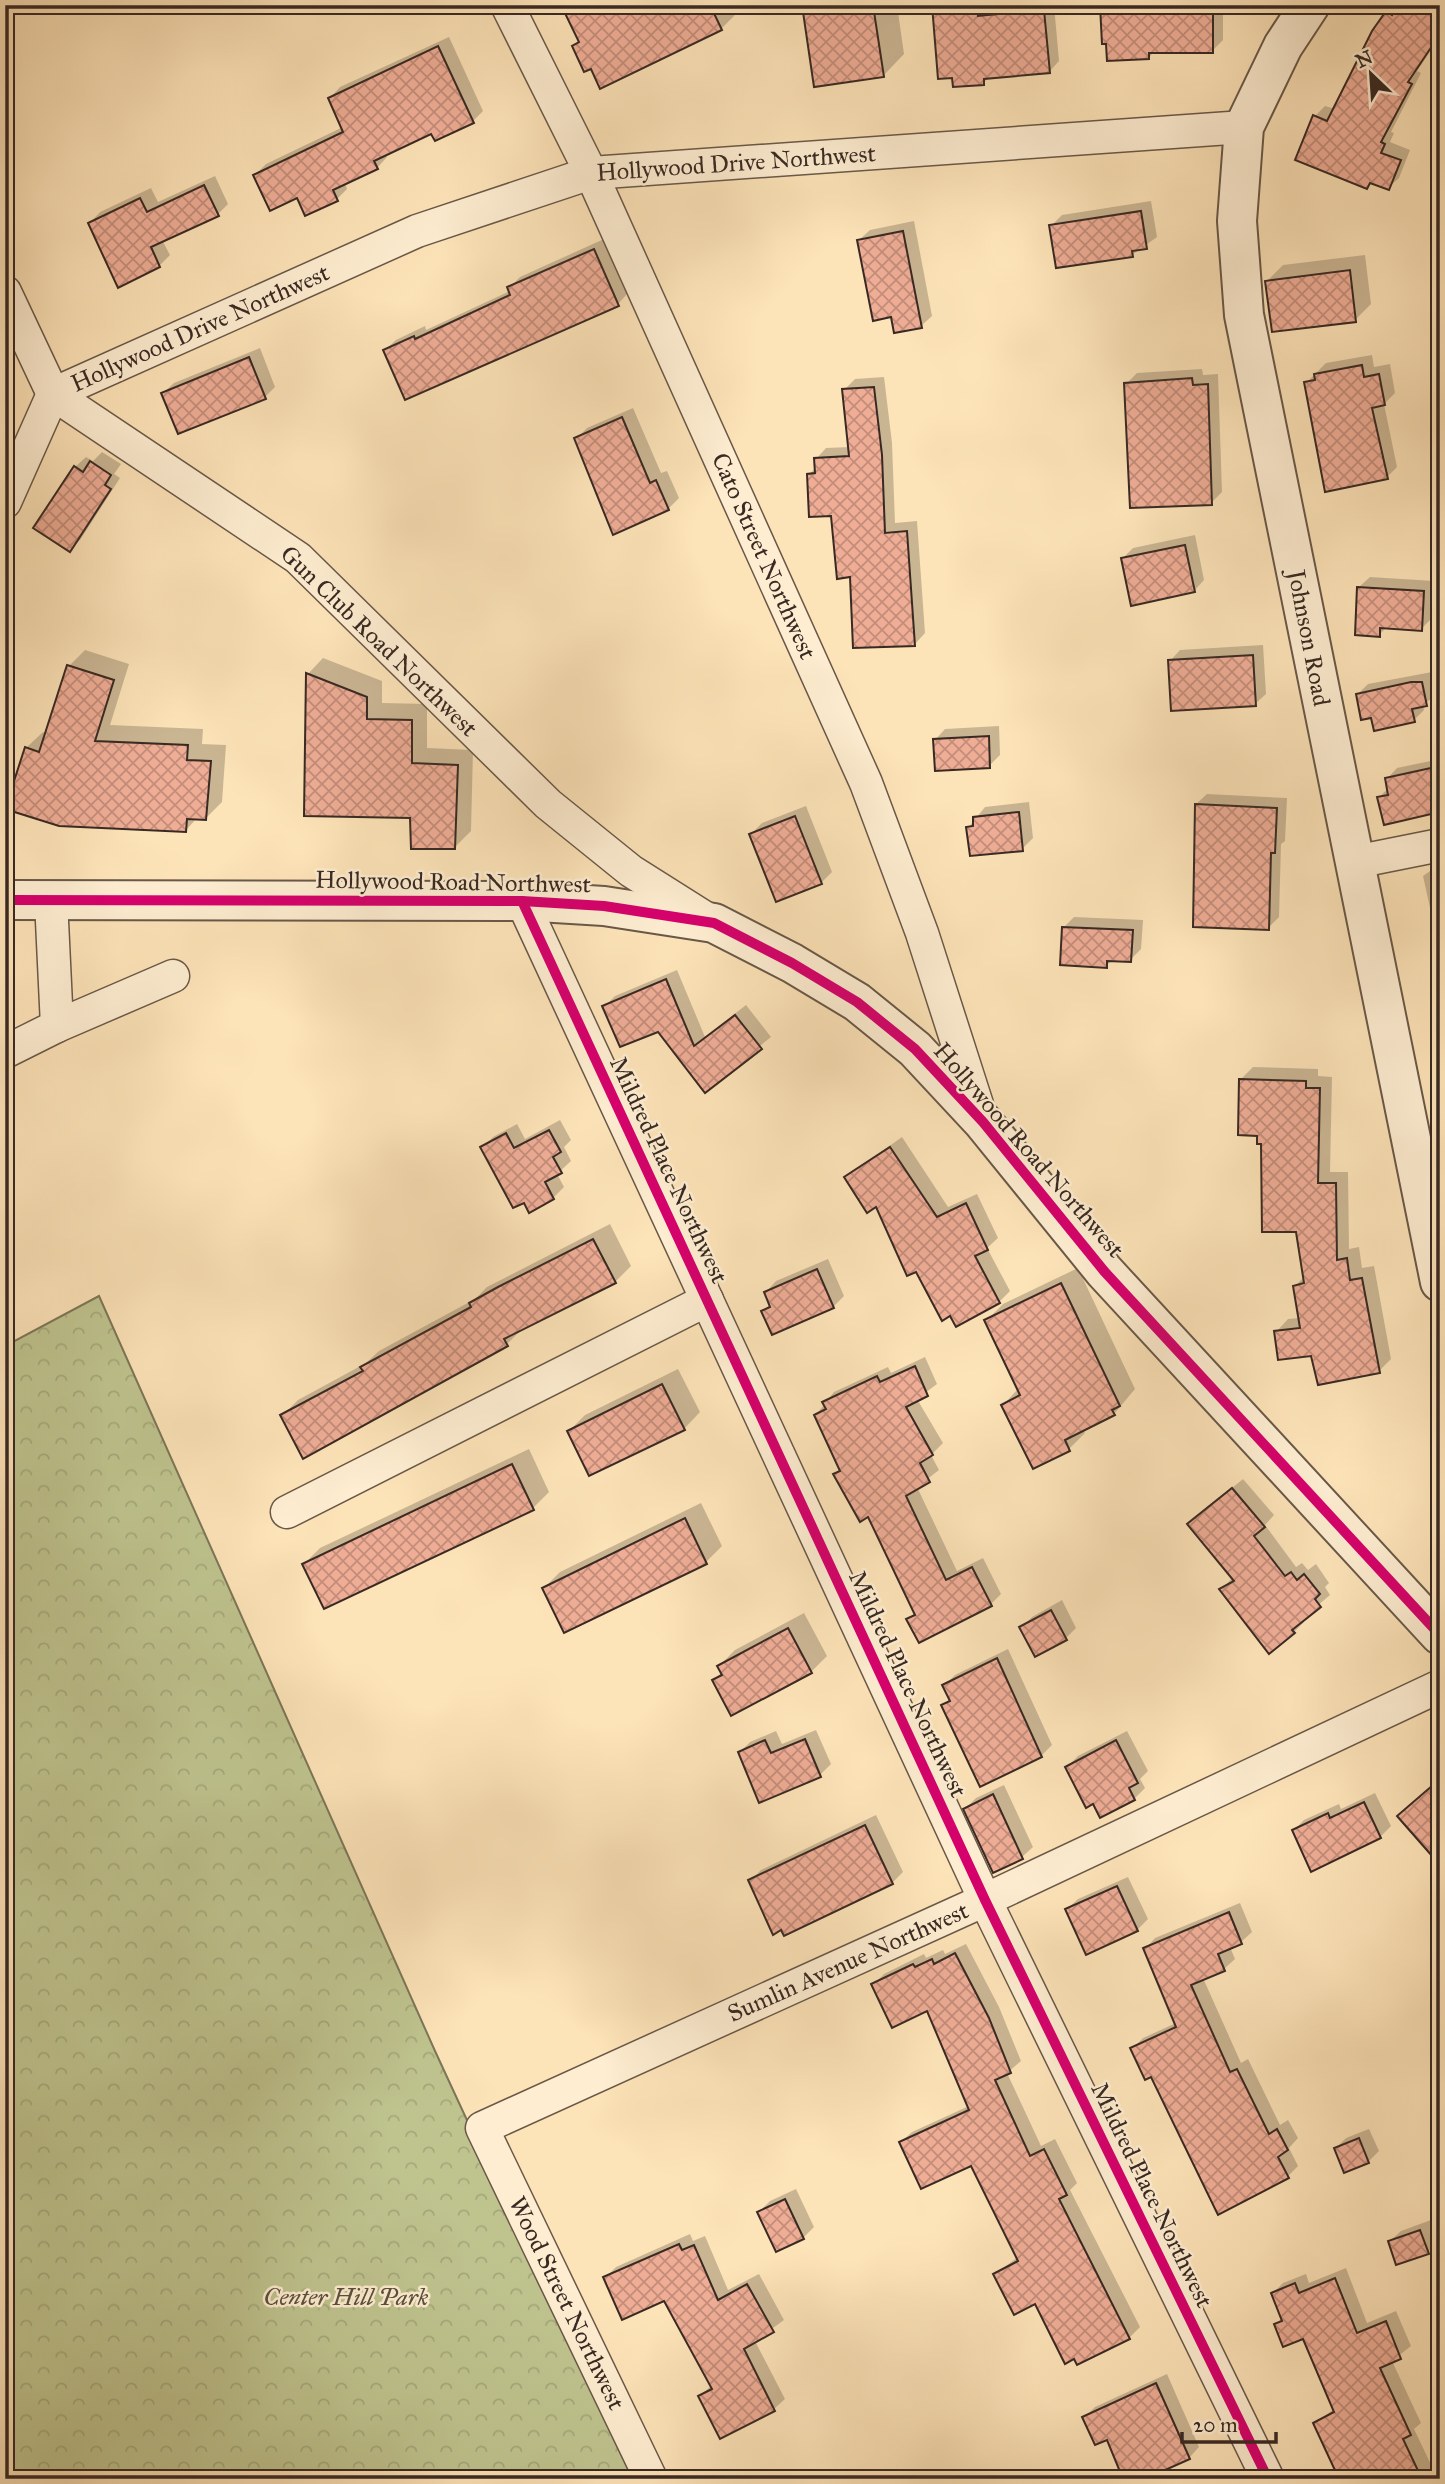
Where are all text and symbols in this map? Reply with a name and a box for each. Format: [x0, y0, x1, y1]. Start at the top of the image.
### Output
north arrow [1336, 38, 1406, 108]
text: N [1352, 45, 1376, 73]
street label: Hollywood Drive Northwest [595, 138, 877, 188]
street label: Hollywood Drive Northwest [66, 257, 334, 399]
street label: Cato Street Northwest [705, 448, 823, 664]
street label: Gun Club Road Northwest [274, 539, 484, 743]
street label: Johnson Road [1281, 564, 1337, 709]
street label: Hollywood Road Northwest [315, 865, 592, 899]
street label: Hollywood Road Northwest [927, 1036, 1131, 1264]
street label: Mildred Place Northwest [603, 1052, 735, 1289]
street label: Mildred Place Northwest [842, 1566, 974, 1803]
street label: Sumlin Avenue Northwest [723, 1895, 974, 2029]
street label: Mildred Place Northwest [1084, 2077, 1220, 2313]
street label: Wood Street Northwest [502, 2191, 632, 2415]
park label: Center Hill Park [264, 2282, 429, 2312]
scale bar [1182, 2400, 1277, 2444]
text: 20 m [1193, 2412, 1238, 2438]

